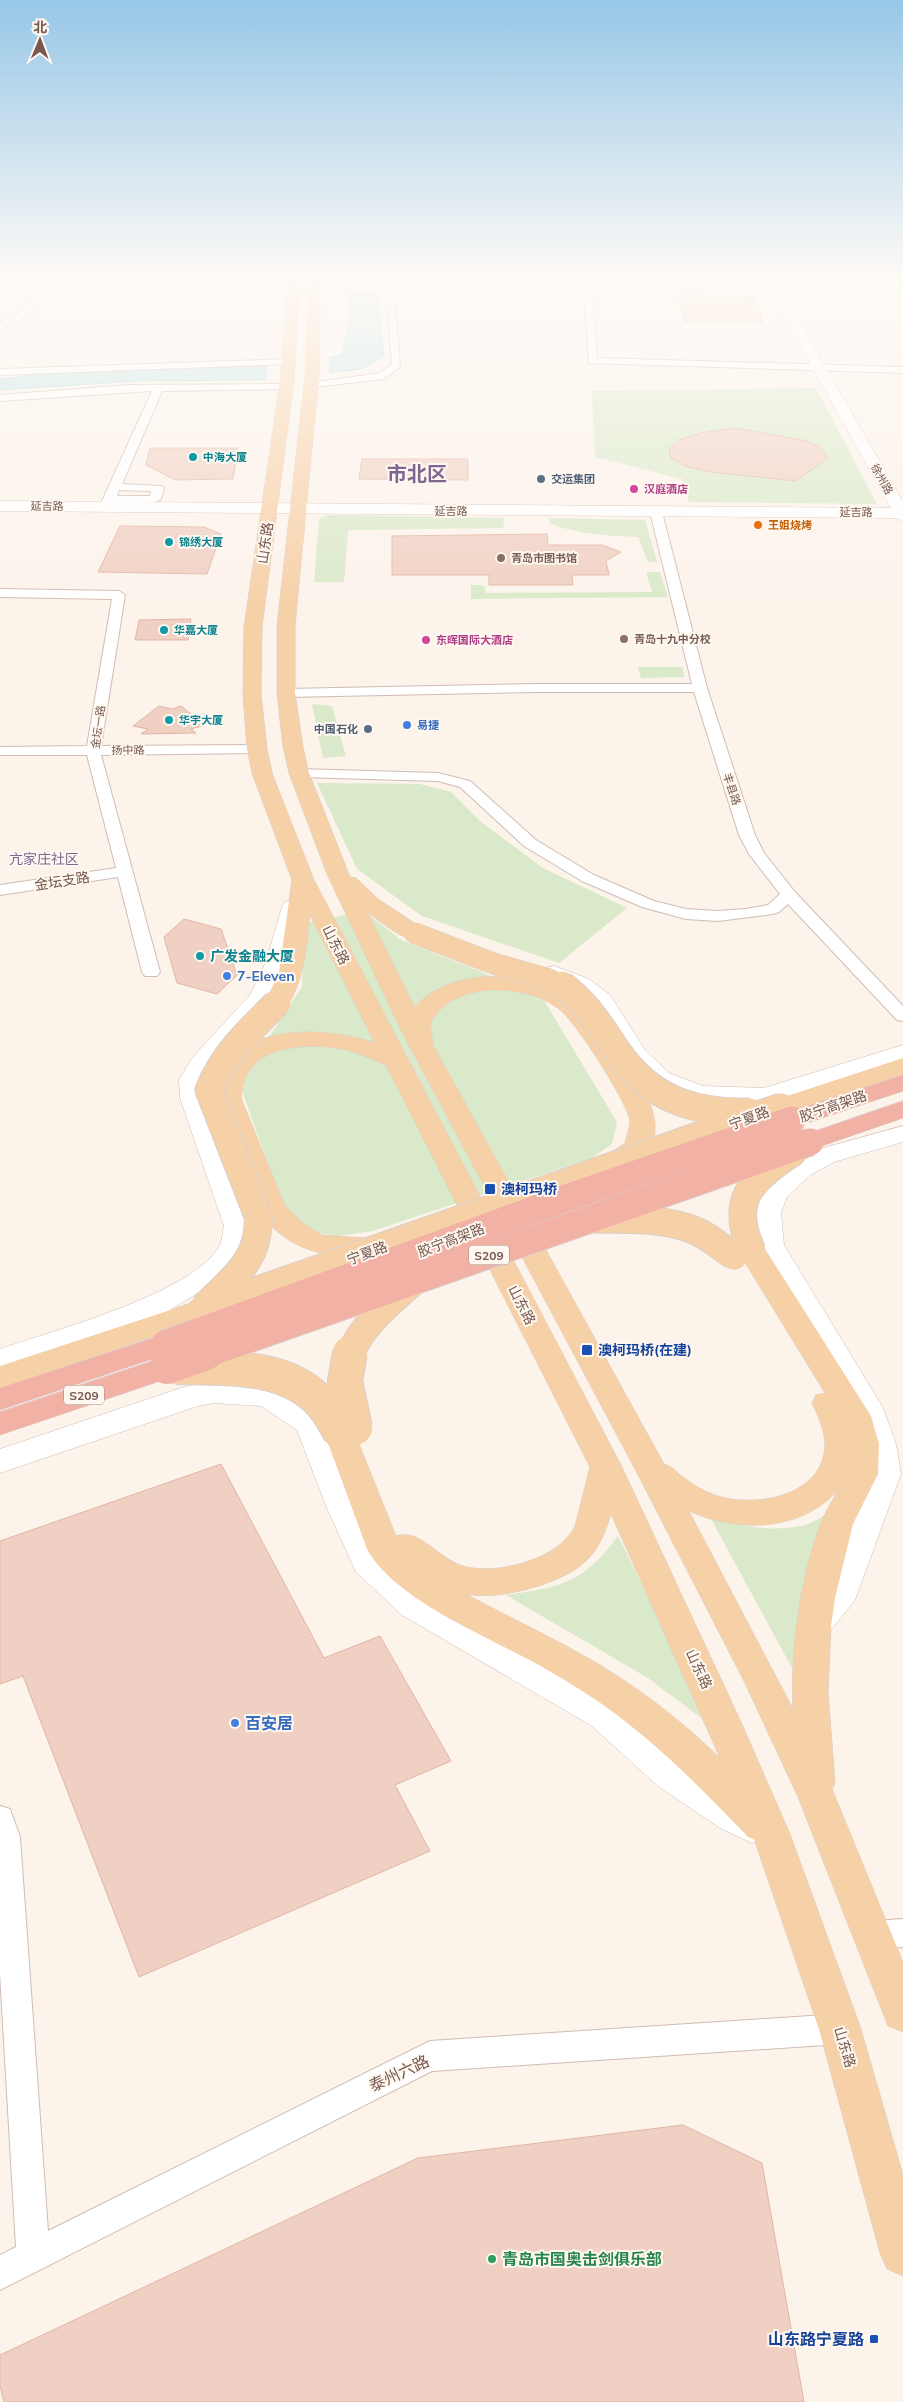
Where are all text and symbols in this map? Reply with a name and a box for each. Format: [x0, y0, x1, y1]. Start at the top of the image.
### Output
north arrow [15, 15, 65, 65]
text: 北 [33, 18, 47, 36]
place label: 中海大厦 [203, 450, 247, 464]
marker: 中海大厦 [187, 451, 199, 463]
district label: 市北区 [387, 461, 447, 486]
street label: 徐州路 [868, 461, 896, 497]
place label: 交运集团 [551, 472, 595, 486]
marker: 交运集团 [535, 473, 547, 485]
place label: 汉庭酒店 [644, 482, 688, 496]
marker: 汉庭酒店 [628, 483, 640, 495]
street label: 延吉路 [30, 499, 64, 513]
street label: 延吉路 [435, 504, 468, 518]
street label: 延吉路 [840, 505, 873, 519]
place label: 王姐烧烤 [768, 518, 812, 532]
marker: 王姐烧烤 [752, 519, 764, 531]
street label: 山东路 [253, 521, 277, 565]
place label: 锦绣大厦 [179, 535, 223, 549]
marker: 锦绣大厦 [163, 536, 175, 548]
place label: 青岛市图书馆 [511, 551, 577, 565]
marker: 青岛市图书馆 [495, 552, 507, 564]
place label: 华嘉大厦 [174, 623, 218, 637]
marker: 华嘉大厦 [158, 624, 170, 636]
place label: 青岛十九中分校 [634, 632, 711, 646]
place label: 东晖国际大酒店 [436, 633, 513, 647]
marker: 青岛十九中分校 [618, 633, 630, 645]
marker: 东晖国际大酒店 [420, 634, 432, 646]
street label: 金坛一路 [88, 704, 108, 750]
place label: 华宇大厦 [179, 713, 223, 727]
marker: 华宇大厦 [163, 714, 175, 726]
place label: 易捷 [417, 718, 439, 732]
marker: 易捷 [401, 719, 413, 731]
place label: 中国石化 [314, 722, 358, 736]
marker: 中国石化 [362, 723, 374, 735]
street label: 扬中路 [111, 743, 145, 757]
street label: 丰县路 [720, 771, 744, 807]
district label: 亢家庄社区 [9, 850, 79, 868]
street label: 金坛支路 [33, 868, 91, 894]
street label: 山东路 [318, 922, 354, 968]
place label: 广发金融大厦 [210, 947, 294, 965]
marker: 广发金融大厦 [194, 950, 206, 962]
place label: 7-Eleven [237, 967, 295, 985]
marker: 7-Eleven [221, 970, 233, 982]
street label: 胶宁高架路 [797, 1086, 869, 1126]
street label: 宁夏路 [726, 1102, 772, 1134]
place label: 澳柯玛桥 [501, 1180, 557, 1198]
marker: 澳柯玛桥 [483, 1182, 497, 1196]
street label: 胶宁高架路 [415, 1219, 487, 1261]
street label: 宁夏路 [344, 1237, 390, 1269]
road number: S209 [469, 1246, 509, 1264]
street label: 山东路 [504, 1282, 540, 1328]
place label: 澳柯玛桥(在建) [598, 1341, 692, 1359]
marker: 澳柯玛桥(在建) [580, 1343, 594, 1357]
road number: S209 [64, 1386, 104, 1404]
street label: 山东路 [682, 1646, 716, 1692]
place label: 百安居 [245, 1713, 293, 1733]
marker: 百安居 [229, 1717, 241, 1729]
street label: 山东路 [830, 2024, 860, 2070]
street label: 泰州六路 [366, 2050, 432, 2096]
place label: 青岛市国奥击剑俱乐部 [502, 2249, 662, 2269]
marker: 青岛市国奥击剑俱乐部 [486, 2253, 498, 2265]
place label: 山东路宁夏路 [768, 2329, 864, 2349]
marker: 山东路宁夏路 [868, 2333, 880, 2345]

